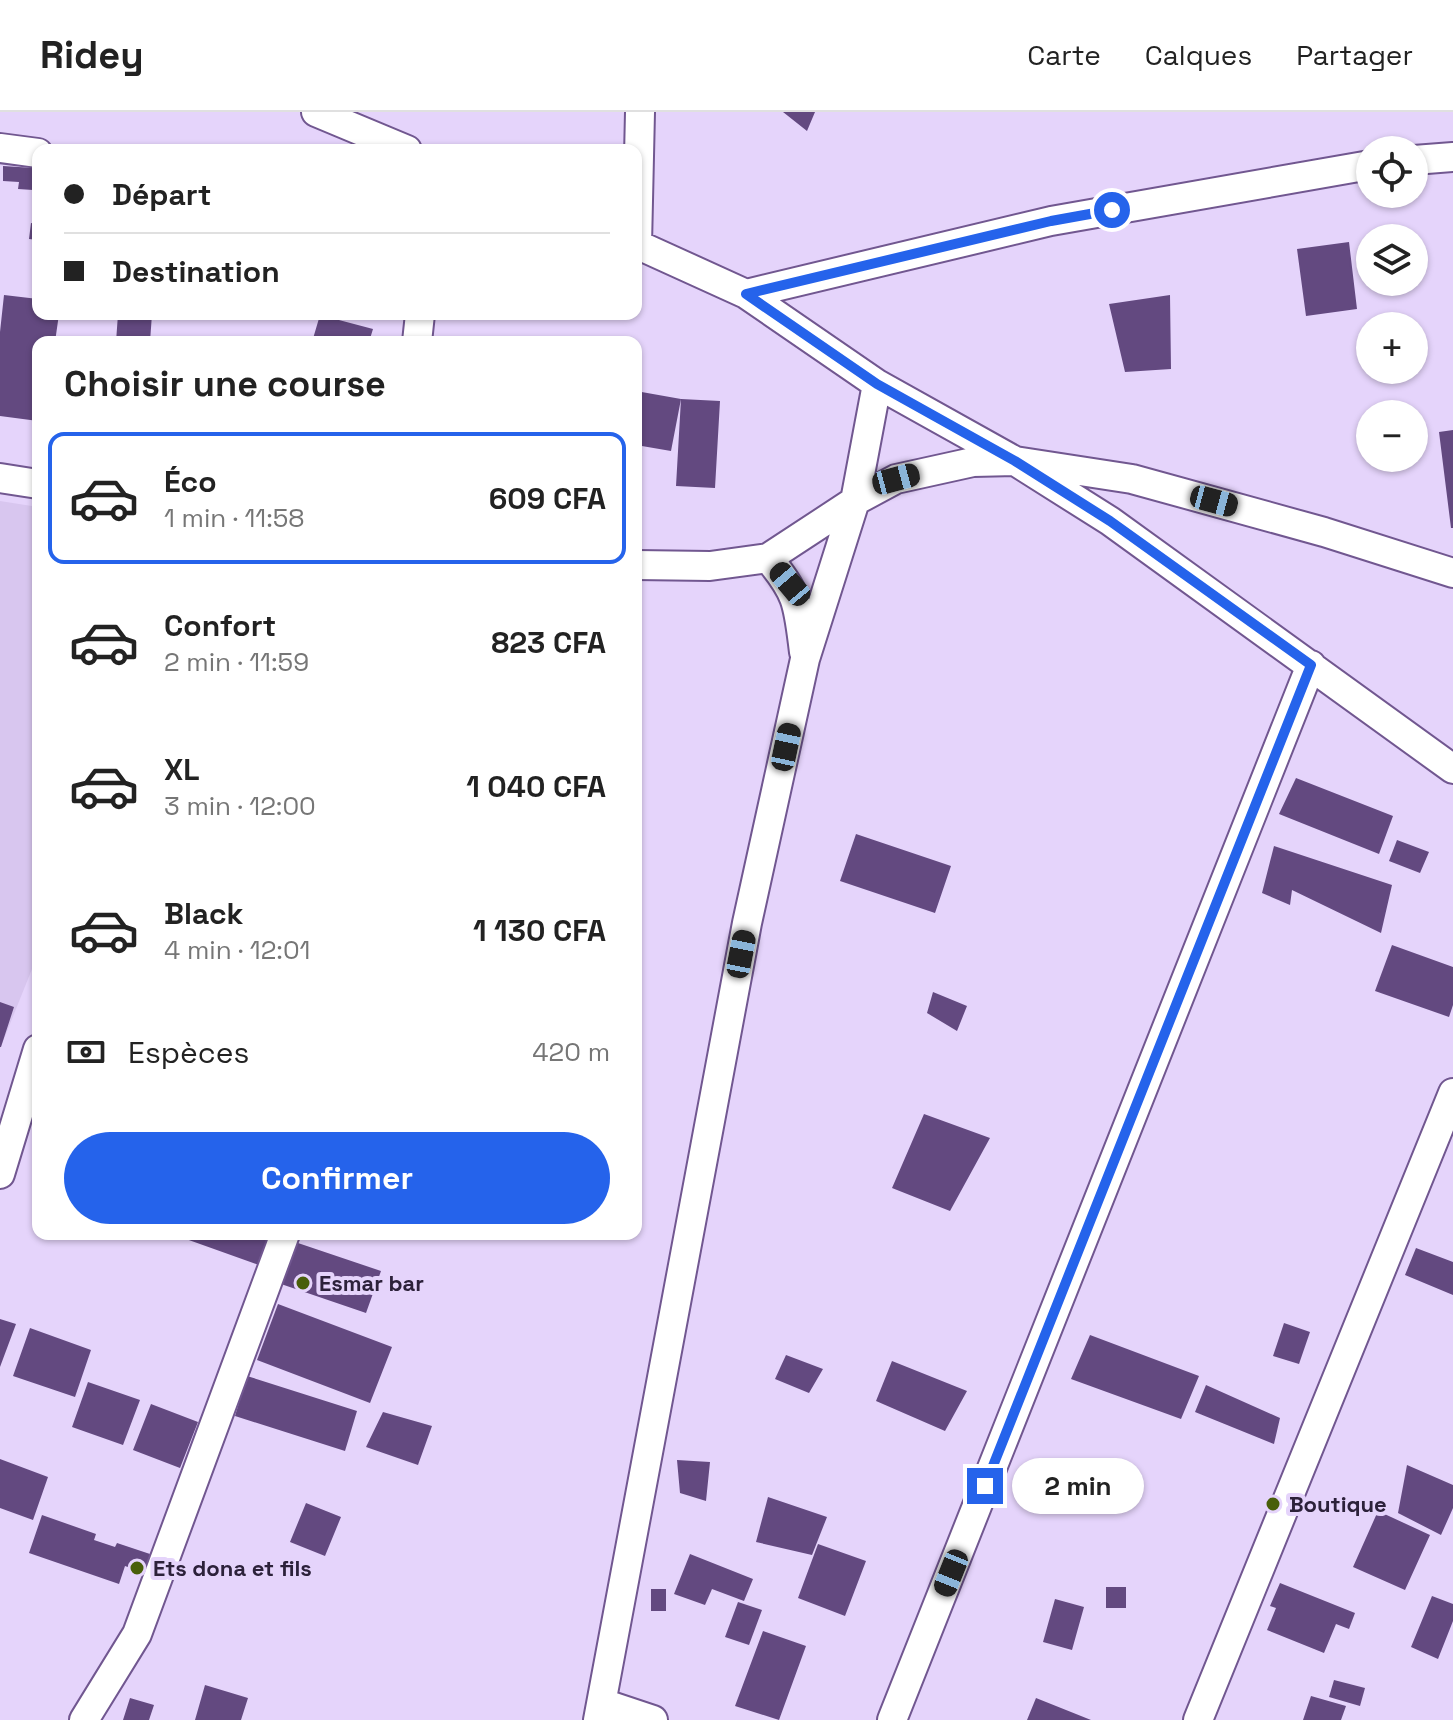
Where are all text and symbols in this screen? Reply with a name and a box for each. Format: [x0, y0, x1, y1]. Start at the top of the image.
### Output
text: Ridey [40, 31, 144, 79]
text: Carte [1027, 37, 1101, 73]
text: Calques [1145, 37, 1252, 73]
text: Partager [1296, 37, 1413, 73]
map controls [1356, 136, 1428, 472]
button: locate [1356, 136, 1428, 208]
text: Départ [112, 175, 211, 214]
route start [1094, 192, 1130, 228]
button: layers [1356, 224, 1428, 296]
text: Destination [112, 252, 280, 291]
button: + [1356, 312, 1428, 384]
text: Choisir une course [64, 361, 386, 407]
button: − [1356, 400, 1428, 472]
car [870, 461, 922, 497]
icon: car [68, 462, 140, 534]
text: Éco [164, 462, 217, 501]
text: 609 CFA [489, 479, 606, 518]
car [1188, 483, 1240, 519]
text: 1 min · 11:58 [164, 501, 305, 535]
car [765, 558, 815, 610]
icon: car [68, 606, 140, 678]
text: Confort [164, 606, 276, 645]
text: 823 CFA [491, 623, 606, 662]
text: 2 min · 11:59 [164, 645, 309, 679]
car [769, 721, 803, 773]
icon: car [68, 750, 140, 822]
text: XL [164, 750, 200, 789]
text: 1 040 CFA [466, 767, 606, 806]
text: 3 min · 12:00 [164, 789, 316, 823]
icon: car [68, 894, 140, 966]
text: Black [164, 894, 243, 933]
text: 1 130 CFA [473, 911, 606, 950]
car [725, 928, 757, 980]
text: 4 min · 12:01 [164, 933, 310, 967]
icon: cash [64, 1030, 108, 1074]
text: Espèces [128, 1033, 249, 1072]
text: 420 m [532, 1035, 610, 1069]
button: Confirmer [64, 1132, 610, 1224]
place label: Esmar bar [319, 1269, 424, 1297]
marker: Esmar bar [294, 1274, 312, 1292]
callout: 2 min [1013, 1458, 1145, 1514]
route end [967, 1468, 1003, 1504]
text: 2 min [1044, 1469, 1112, 1503]
place label: Boutique [1289, 1490, 1387, 1518]
marker: Boutique [1264, 1495, 1282, 1513]
car [931, 1546, 971, 1600]
place label: Ets dona et fils [153, 1554, 312, 1582]
marker: Ets dona et fils [128, 1559, 146, 1577]

